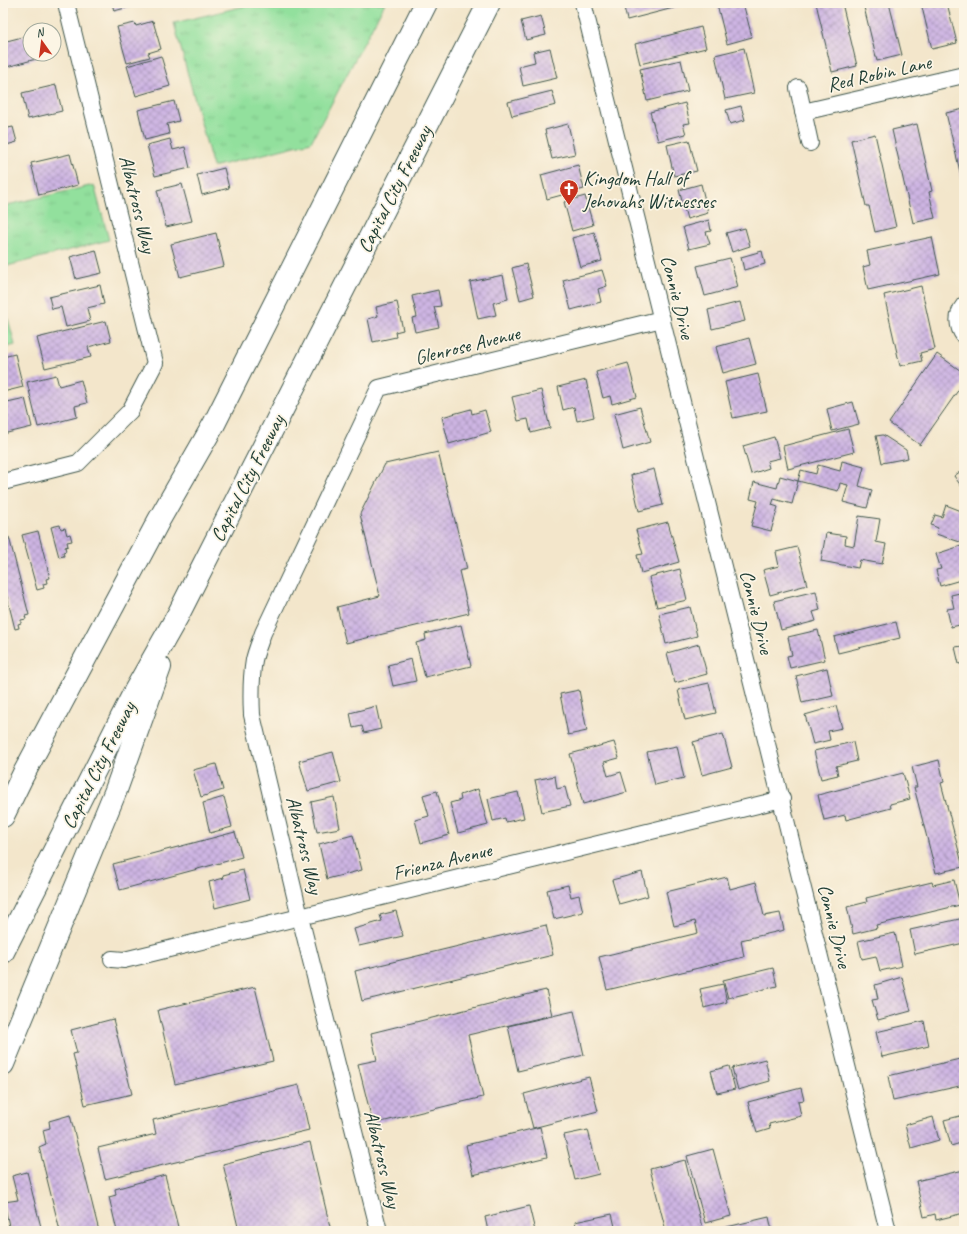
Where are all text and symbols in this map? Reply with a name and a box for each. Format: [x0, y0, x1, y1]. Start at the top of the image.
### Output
north arrow [22, 22, 62, 62]
text: N [35, 24, 47, 40]
street label: Red Robin Lane [825, 49, 935, 98]
street label: Capital City Freeway [352, 120, 438, 257]
street label: Albatross Way [113, 153, 162, 258]
place label: Kingdom Hall of Jehovahs Witnesses [582, 166, 717, 214]
church icon: Kingdom Hall of Jehovahs Witnesses [558, 178, 580, 206]
street label: Connie Drive [655, 253, 700, 343]
street label: Glenrose Avenue [412, 320, 524, 371]
street label: Capital City Freeway [205, 409, 291, 546]
street label: Connie Drive [734, 568, 779, 658]
street label: Capital City Freeway [56, 696, 142, 833]
street label: Albatross Way [280, 794, 329, 899]
street label: Frienza Avenue [390, 837, 495, 886]
street label: Connie Drive [812, 882, 857, 972]
street label: Albatross Way [358, 1108, 407, 1213]

